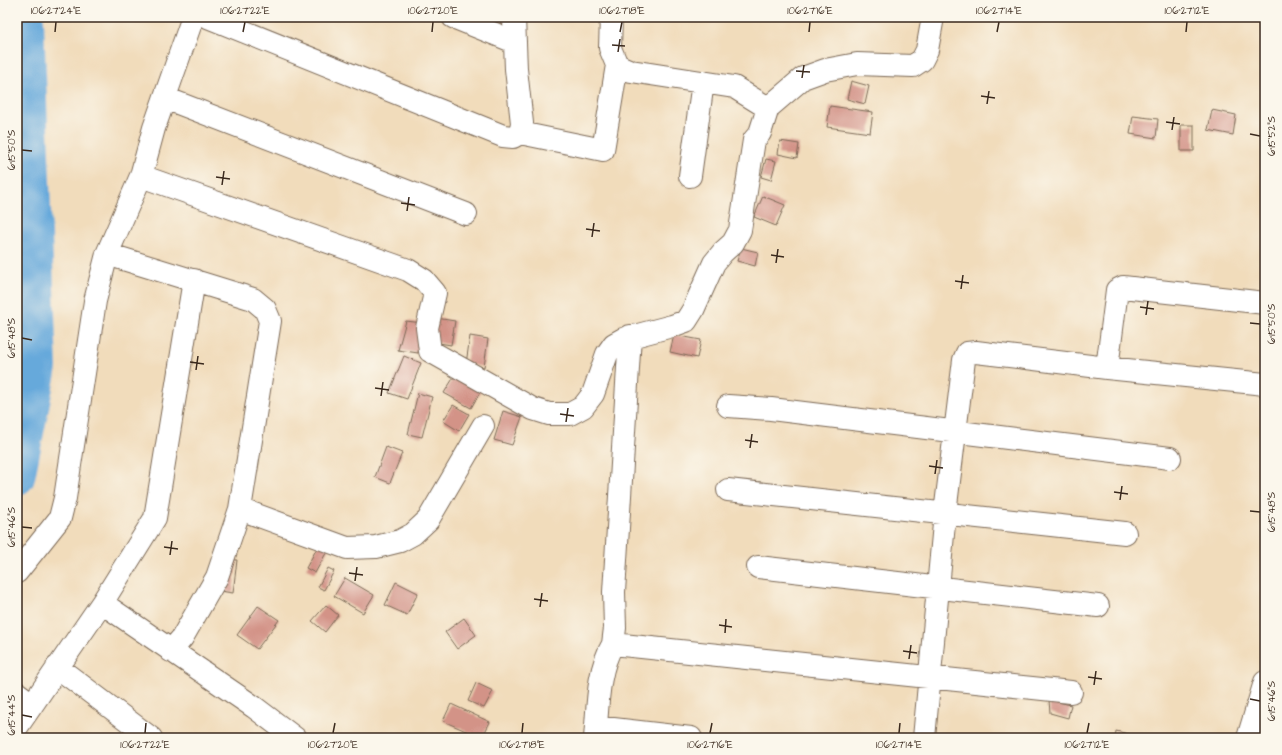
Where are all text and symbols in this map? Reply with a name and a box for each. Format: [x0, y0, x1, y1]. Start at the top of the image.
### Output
text: 106°27'24"E [31, 4, 81, 18]
text: 106°27'22"E [220, 4, 270, 18]
text: 106°27'20"E [408, 4, 458, 18]
text: 106°27'18"E [599, 4, 645, 18]
text: 106°27'16"E [787, 4, 833, 18]
text: 106°27'14"E [976, 4, 1022, 18]
text: 106°27'12"E [1165, 4, 1209, 18]
text: 6°15'52"S [1265, 115, 1279, 156]
text: 6°15'50"S [5, 129, 19, 170]
text: 6°15'50"S [1265, 303, 1279, 344]
text: 6°15'48"S [5, 317, 19, 358]
text: 6°15'48"S [1265, 491, 1279, 532]
text: 6°15'46"S [5, 506, 19, 547]
text: 6°15'46"S [1265, 680, 1279, 721]
text: 6°15'44"S [5, 694, 19, 735]
text: 106°27'22"E [120, 738, 170, 752]
text: 106°27'20"E [308, 738, 358, 752]
text: 106°27'18"E [499, 738, 545, 752]
text: 106°27'16"E [687, 738, 733, 752]
text: 106°27'14"E [876, 738, 922, 752]
text: 106°27'12"E [1065, 738, 1109, 752]

